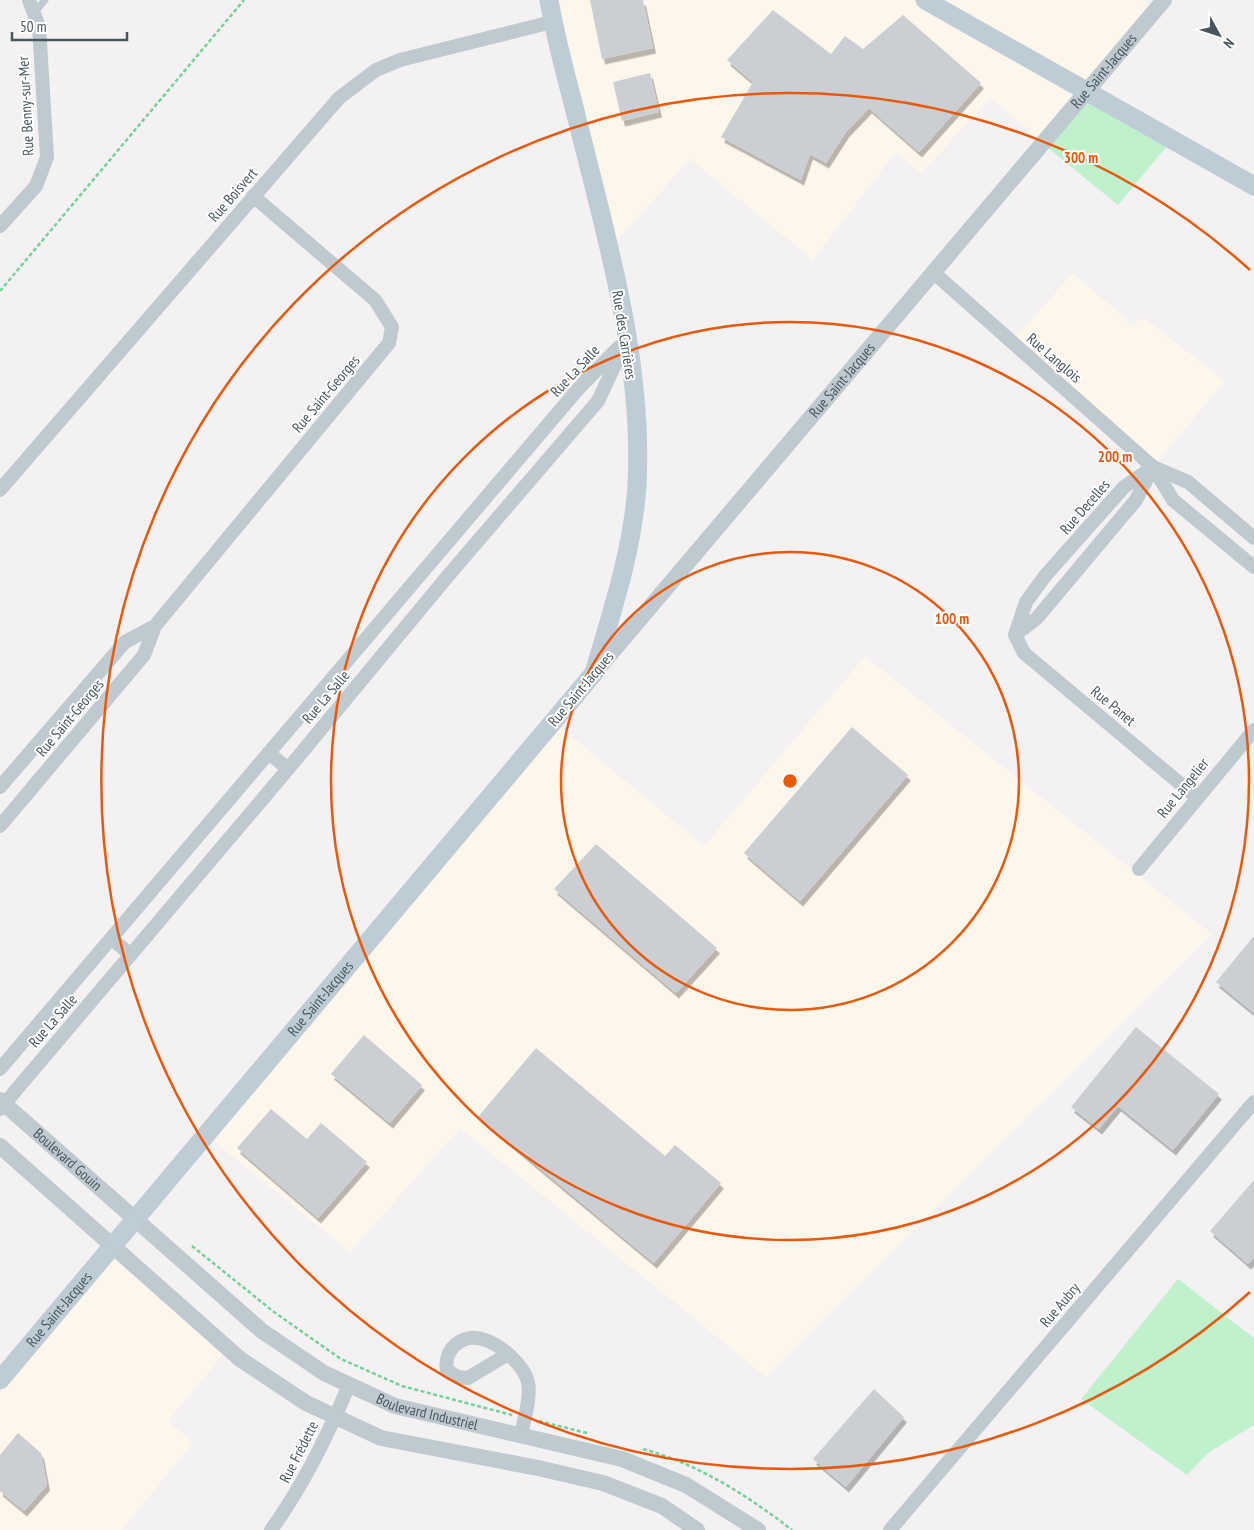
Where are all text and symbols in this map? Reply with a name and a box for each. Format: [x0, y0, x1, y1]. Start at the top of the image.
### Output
scale bar [12, 10, 128, 42]
north arrow [1194, 10, 1244, 60]
text: 50 m [20, 17, 46, 36]
street label: Rue Saint-Jacques [1066, 29, 1141, 112]
text: N [1220, 35, 1238, 52]
street label: Rue Benny-sur-Mer [13, 55, 38, 156]
text: 300 m [1064, 148, 1098, 167]
street label: Rue Boisvert [204, 164, 261, 226]
street label: Rue des Carrières [608, 289, 641, 381]
street label: Rue Langlois [1023, 329, 1086, 387]
street label: Rue Saint-Jacques [805, 338, 879, 421]
street label: Rue La Salle [546, 341, 603, 401]
street label: Rue Saint-Georges [288, 351, 364, 436]
text: 200 m [1098, 447, 1132, 466]
street label: Rue Decelles [1056, 475, 1114, 538]
text: 100 m [935, 609, 969, 628]
street label: Rue Saint-Jacques [544, 647, 618, 730]
street label: Rue La Salle [298, 666, 353, 727]
street label: Rue Saint-Georges [32, 675, 108, 760]
street label: Rue Panet [1087, 682, 1139, 730]
street label: Rue Langelier [1153, 753, 1213, 821]
centre of rings [781, 772, 799, 790]
street label: Rue Saint-Jacques [283, 957, 357, 1040]
street label: Rue La Salle [24, 990, 81, 1051]
street label: Boulevard Gouin [30, 1124, 106, 1195]
street label: Rue Saint-Jacques [22, 1268, 96, 1351]
street label: Rue Aubry [1035, 1278, 1084, 1331]
street label: Boulevard Industriel [373, 1389, 480, 1434]
street label: Rue Frédette [275, 1418, 322, 1486]

